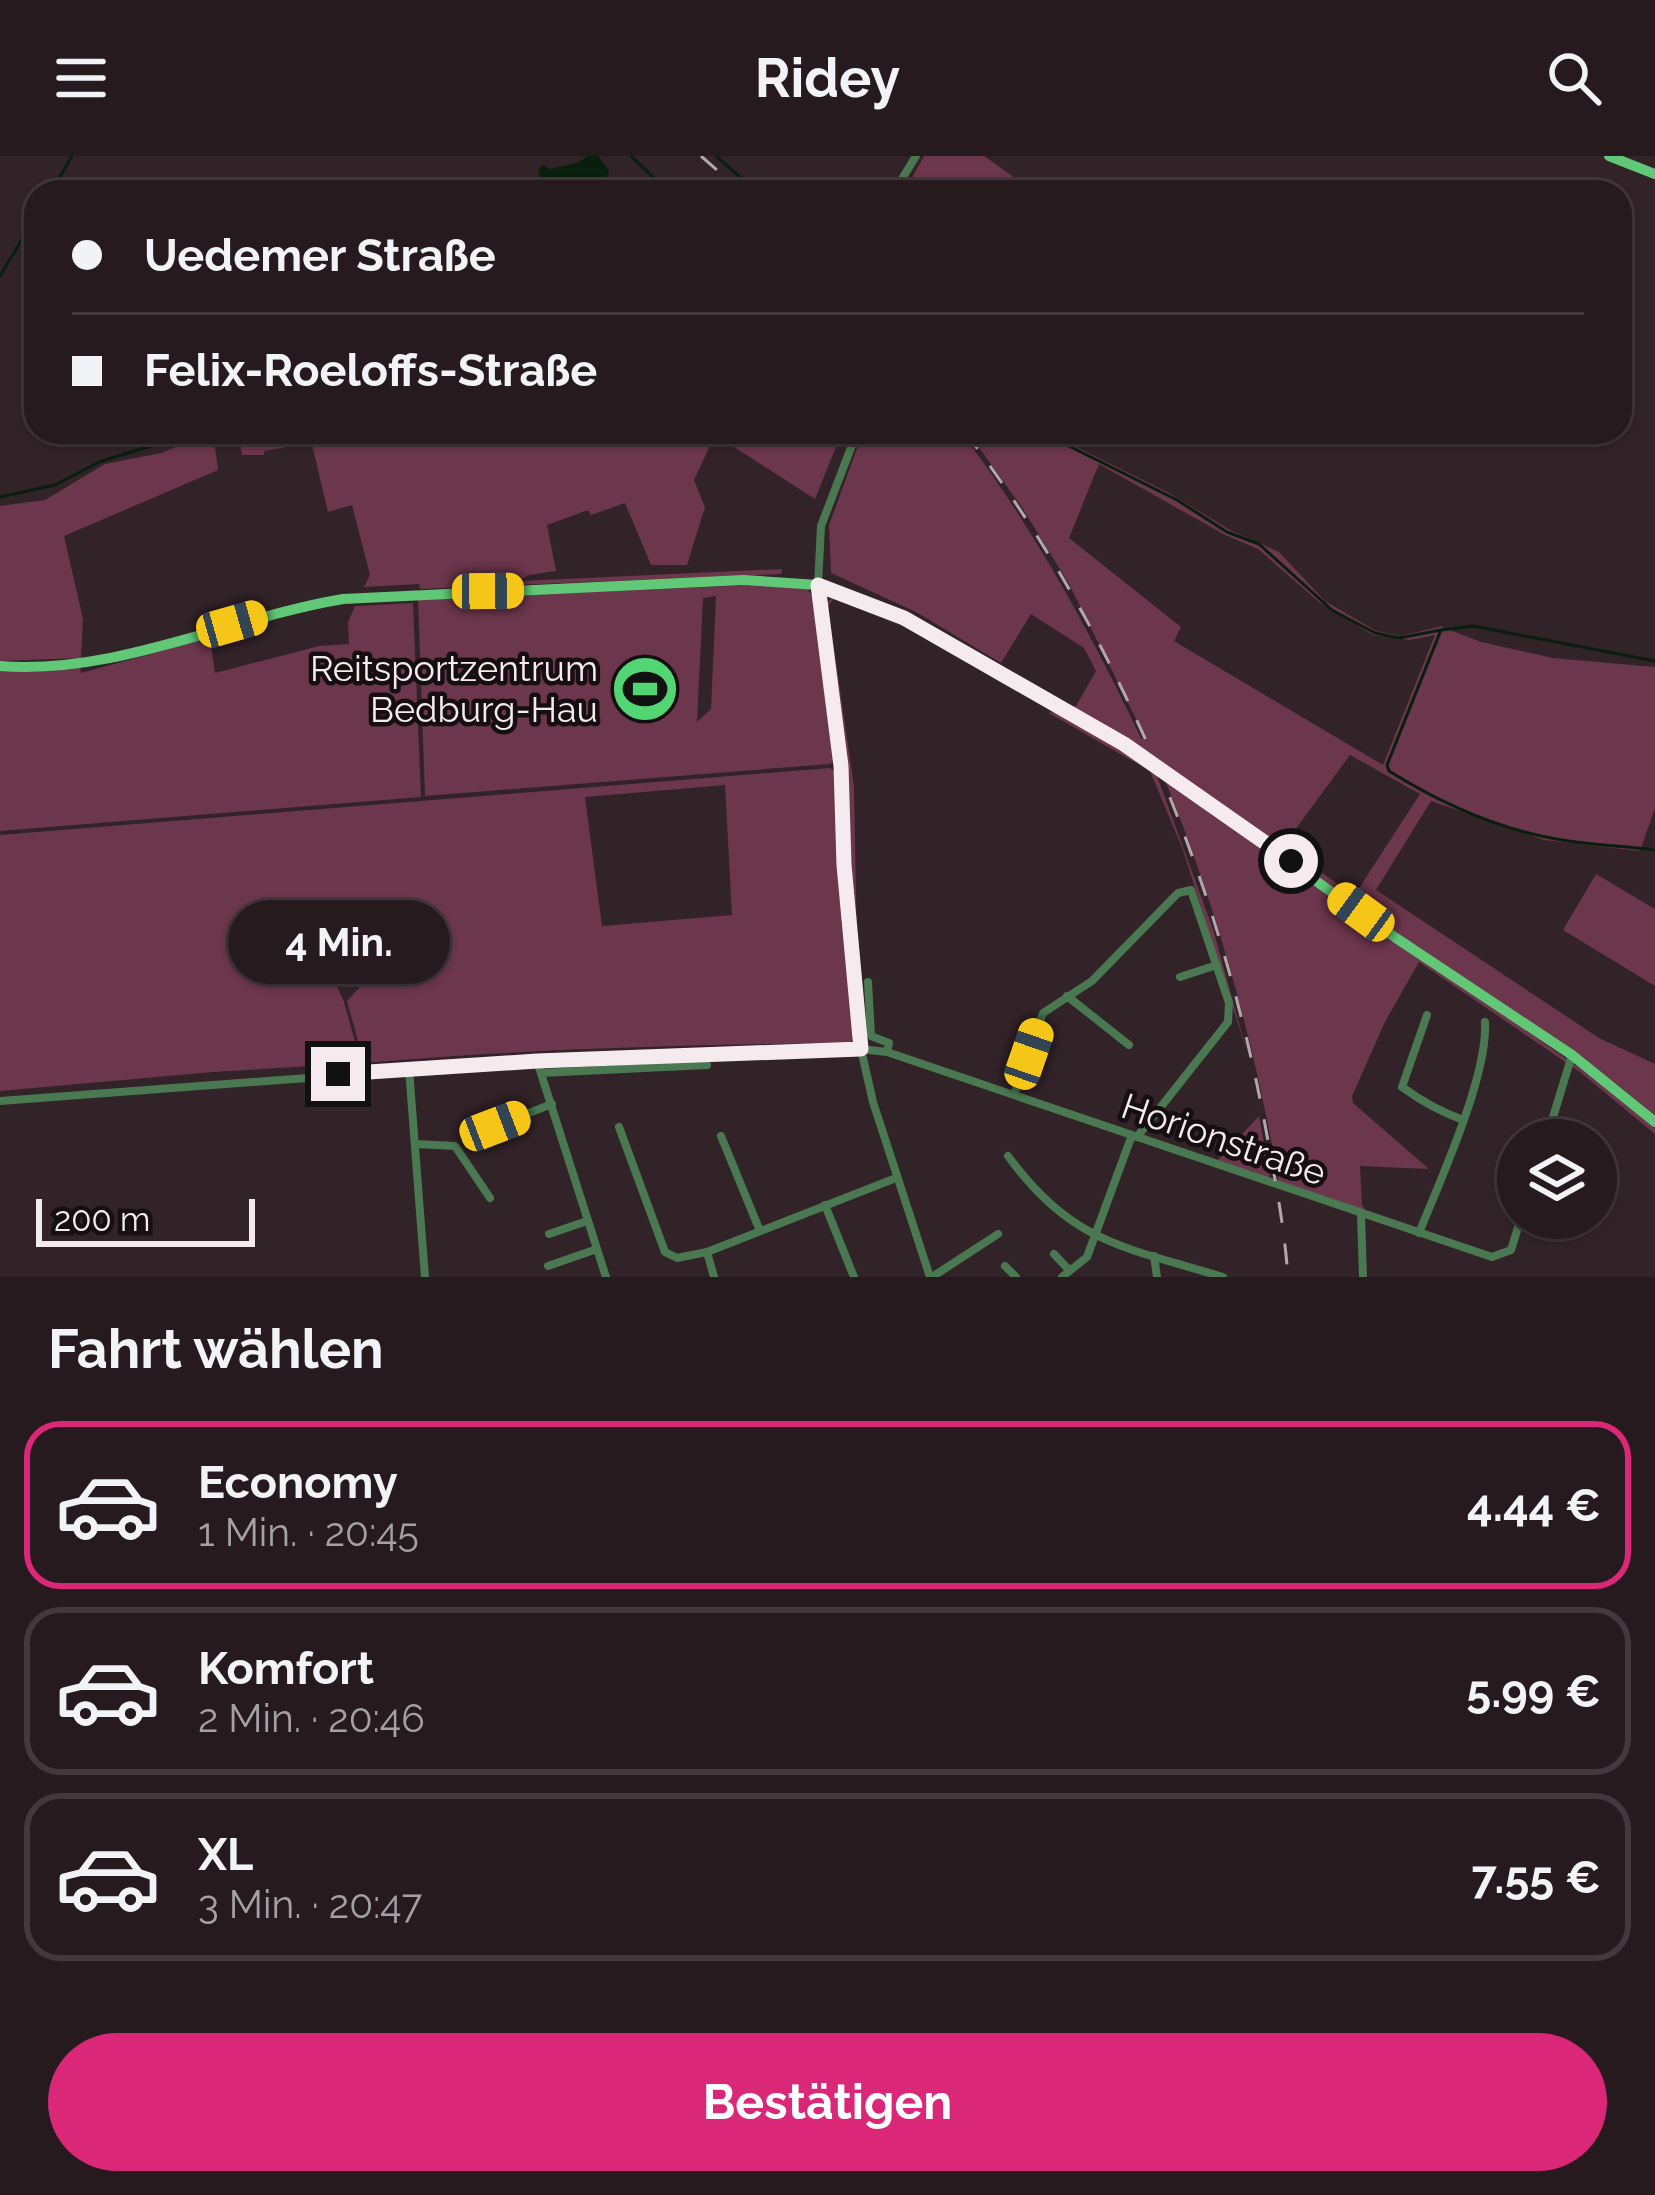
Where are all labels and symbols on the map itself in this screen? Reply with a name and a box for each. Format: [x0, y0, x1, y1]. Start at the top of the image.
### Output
car [452, 572, 524, 610]
car [192, 597, 272, 651]
place label: Reitsportzentrum Bedburg-Hau [310, 647, 598, 730]
sports icon: Reitsportzentrum Bedburg-Hau [610, 654, 680, 724]
route start [1264, 834, 1318, 888]
car [1321, 876, 1401, 948]
callout: 4 Min. [227, 900, 449, 984]
car [1000, 1014, 1058, 1094]
route end [311, 1047, 365, 1101]
street label: Horionstraße [1116, 1084, 1332, 1194]
car [455, 1096, 535, 1156]
scale bar [36, 1193, 255, 1246]

